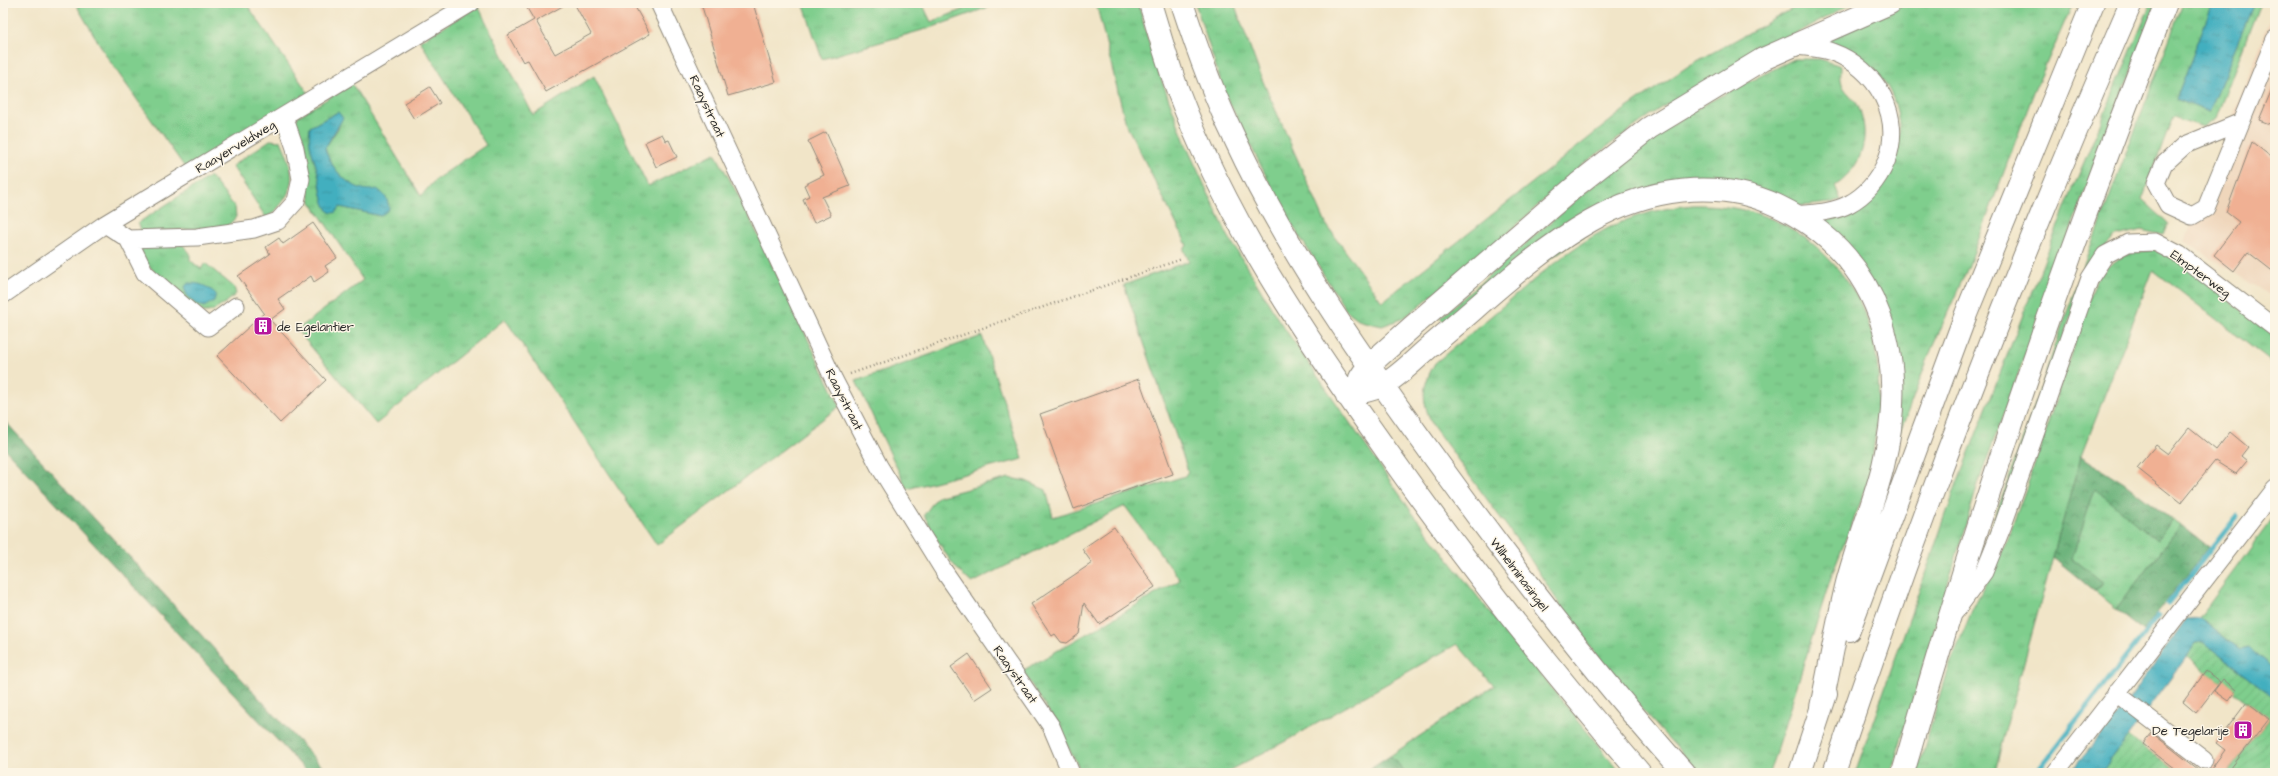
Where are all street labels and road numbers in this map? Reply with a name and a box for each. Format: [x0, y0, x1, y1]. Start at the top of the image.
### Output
street label: Raaystraat [684, 72, 730, 142]
street label: Raayerveldweg [192, 116, 280, 179]
street label: Elmpterweg [2166, 246, 2235, 303]
street label: Raaystraat [820, 365, 868, 435]
street label: Wilhelminasingel [1485, 534, 1553, 616]
street label: Raaystraat [988, 642, 1042, 708]

